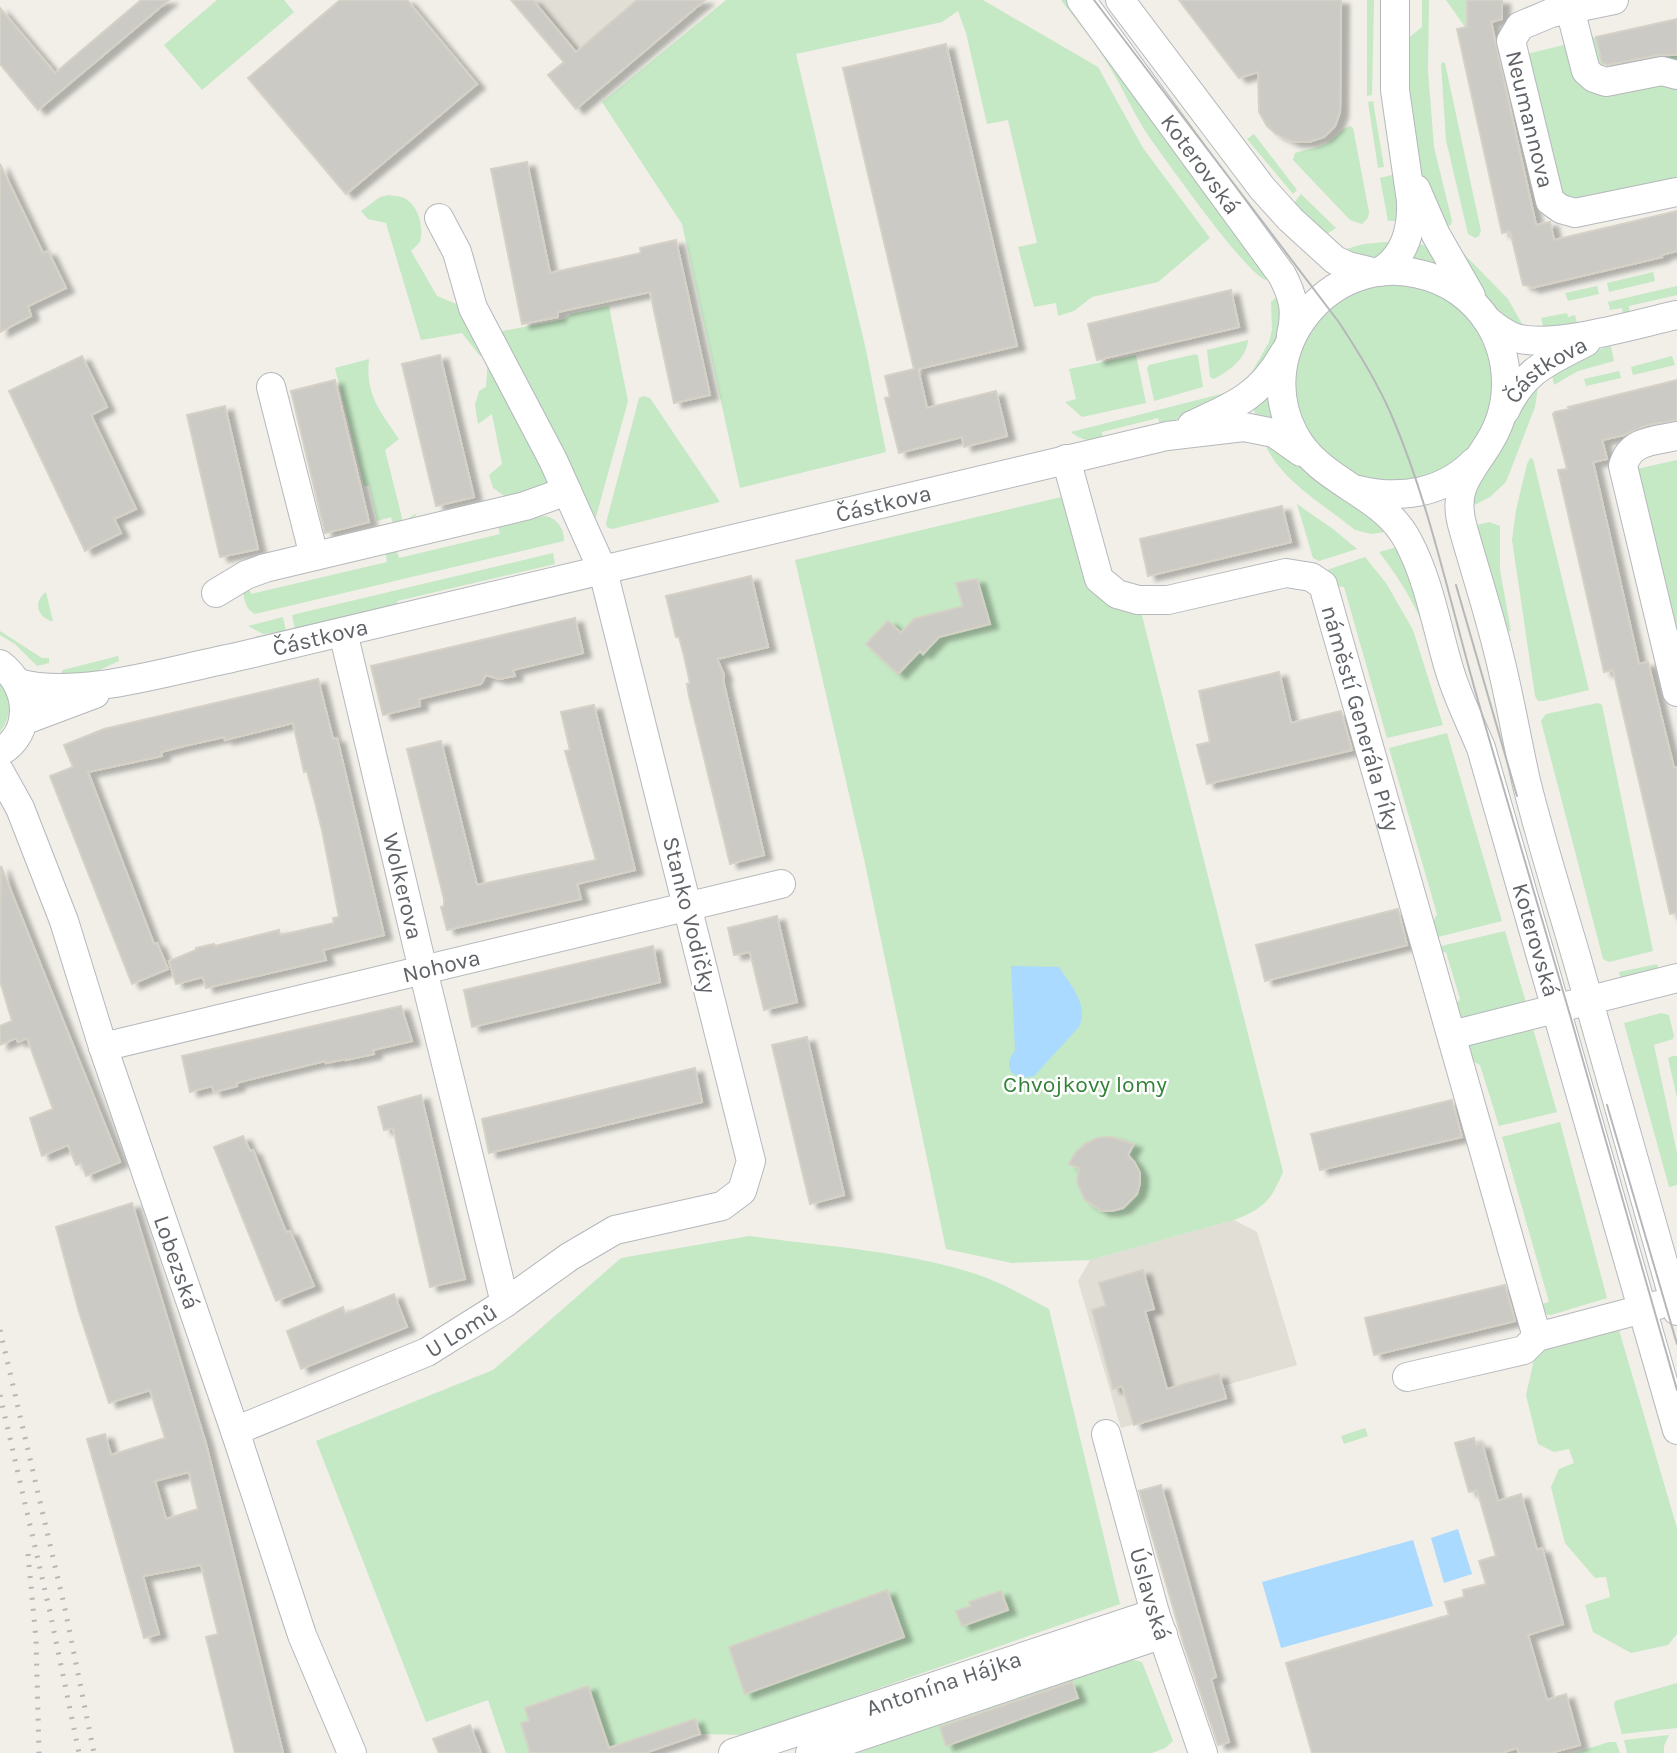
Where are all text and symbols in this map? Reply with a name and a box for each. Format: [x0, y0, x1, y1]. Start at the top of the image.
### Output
street label: Neumannova [1500, 48, 1559, 191]
street label: Koterovská [1155, 109, 1246, 219]
street label: Částkova [1499, 331, 1592, 408]
street label: Částkova [833, 479, 934, 528]
street label: náměstí Generála Píky [1315, 602, 1405, 835]
street label: Částkova [270, 613, 371, 662]
street label: Wolkerova [377, 830, 428, 942]
street label: Stanko Vodičky [657, 834, 722, 997]
street label: Koterovská [1507, 880, 1565, 1000]
street label: Nohova [400, 944, 483, 989]
park label: Chvojkovy lomy [1003, 1071, 1167, 1098]
street label: Lobezská [148, 1212, 205, 1313]
street label: U Lomů [421, 1298, 502, 1363]
street label: Úslavská [1124, 1545, 1176, 1644]
street label: Antonína Hájka [863, 1645, 1025, 1722]

